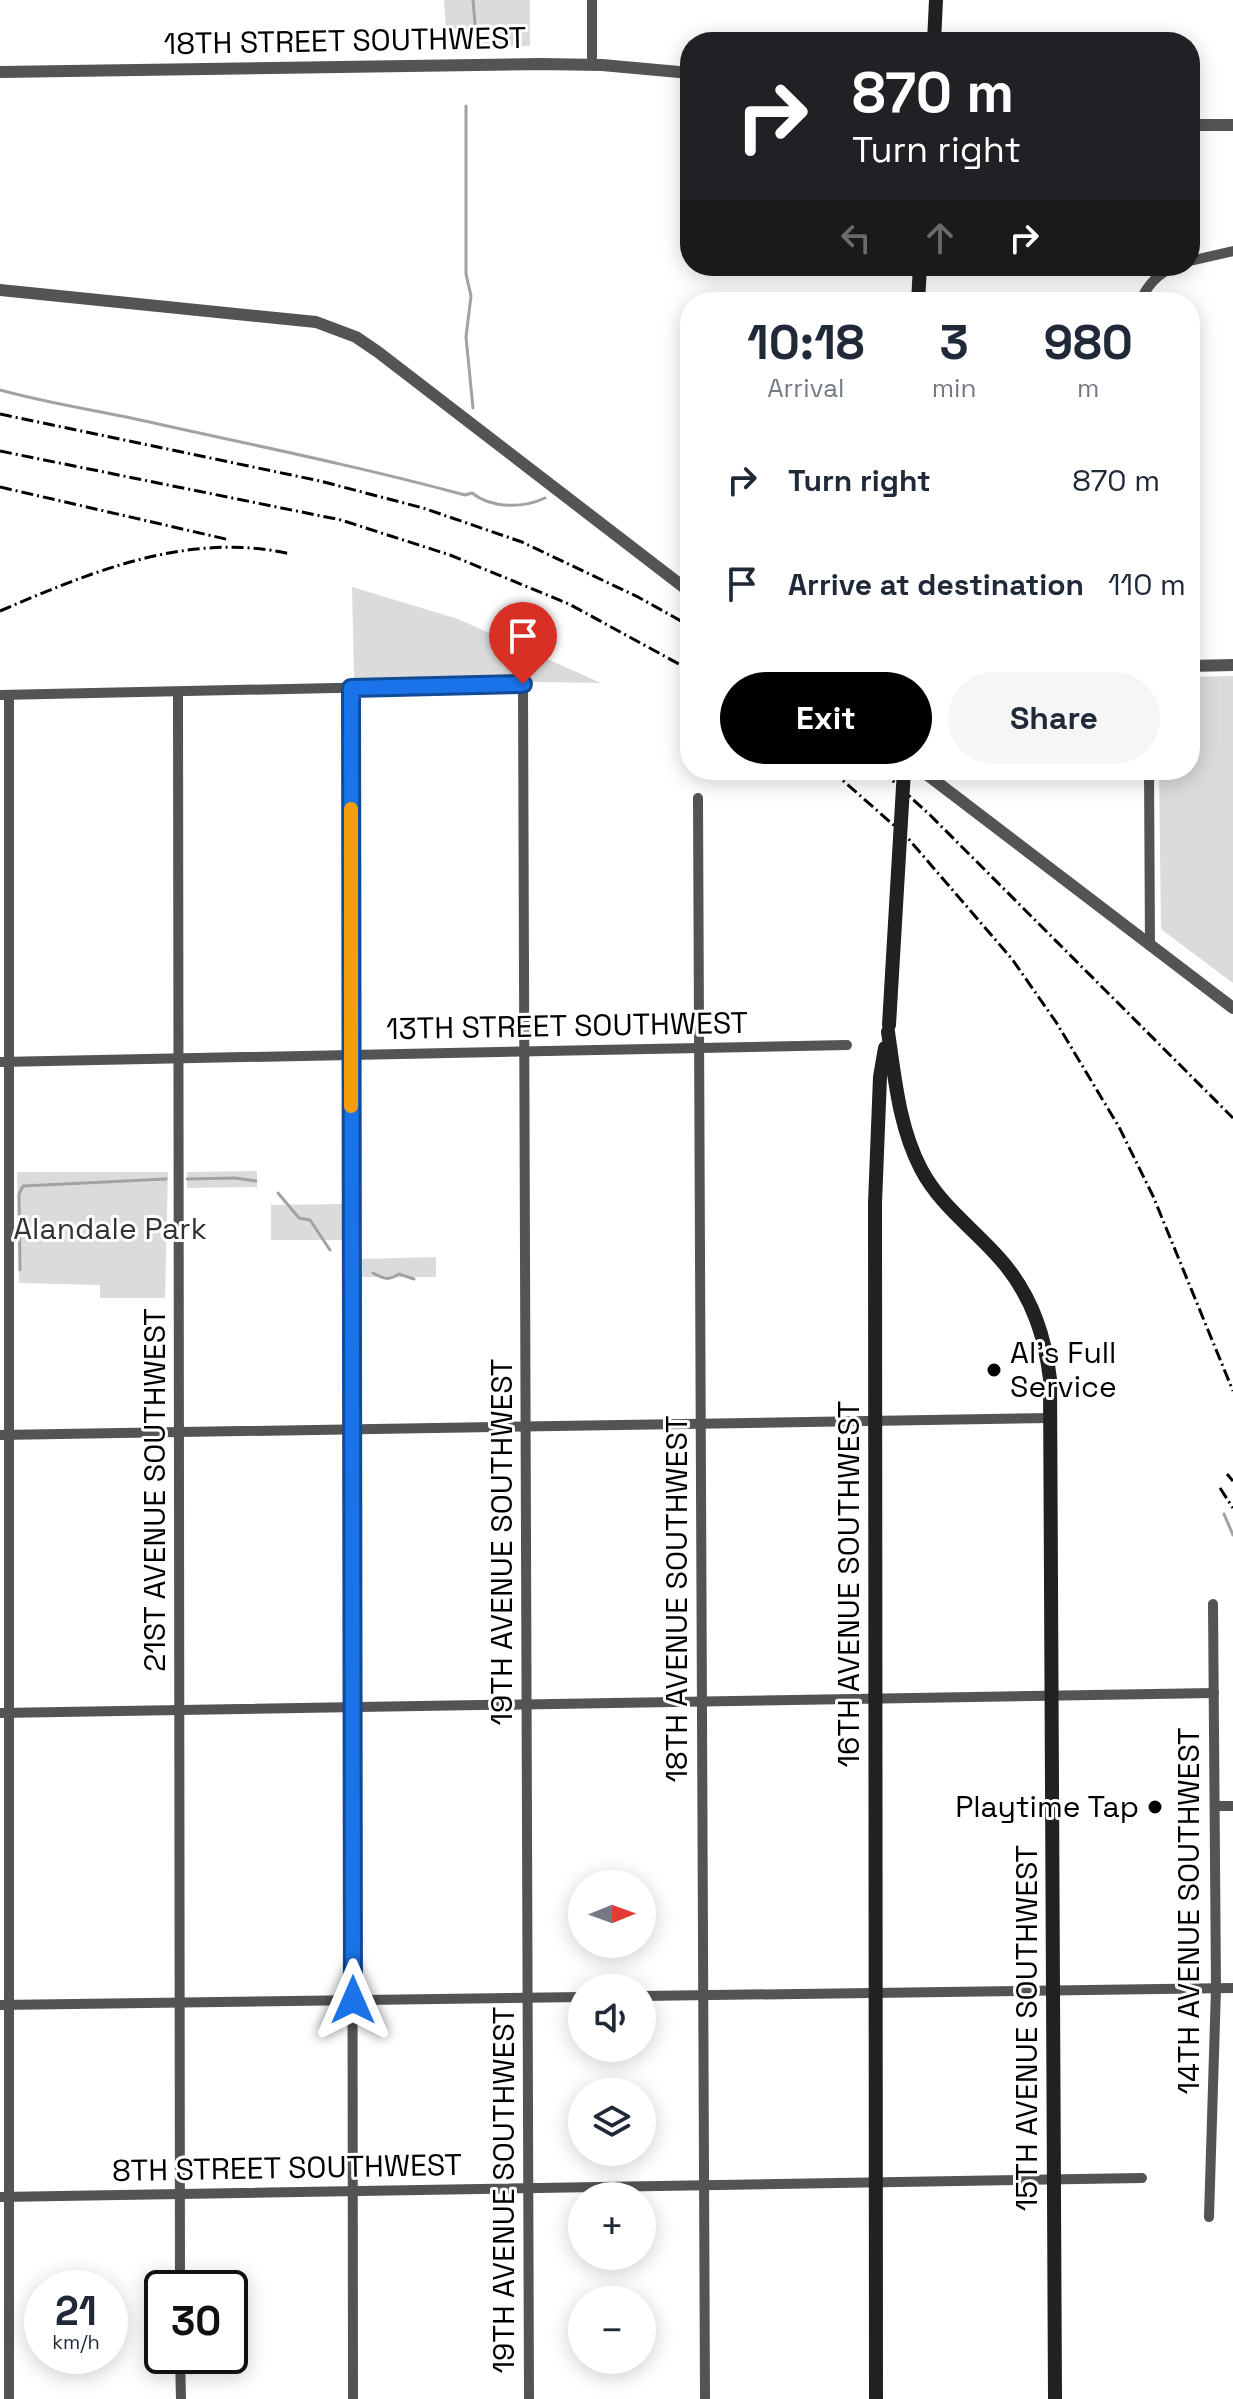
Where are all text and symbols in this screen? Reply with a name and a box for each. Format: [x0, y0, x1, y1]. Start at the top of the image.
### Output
street label: 18TH STREET SOUTHWEST [163, 18, 527, 63]
text: 870 m [852, 57, 1014, 128]
icon: right [720, 64, 824, 168]
text: Turn right [852, 127, 1021, 173]
icon: left [834, 216, 878, 260]
icon: ahead [918, 216, 962, 260]
icon: right [1002, 216, 1046, 260]
text: 10:18 [747, 312, 865, 373]
text: 3 [939, 312, 969, 373]
text: 980 [1043, 312, 1133, 373]
text: Arrival [767, 371, 844, 405]
text: min [932, 371, 976, 405]
text: m [1077, 371, 1099, 405]
icon: right [720, 458, 764, 502]
text: Turn right [788, 461, 931, 500]
text: 870 m [1072, 461, 1160, 500]
icon: arrive [720, 562, 764, 606]
text: Arrive at destination [788, 565, 1084, 604]
text: 110 m [1108, 565, 1186, 604]
pin [489, 602, 557, 684]
icon: arrive [501, 614, 545, 658]
button: Exit [720, 672, 932, 764]
button: Share [948, 672, 1160, 764]
street label: 13TH STREET SOUTHWEST [386, 1003, 748, 1048]
park label: Alandale Park [13, 1209, 207, 1248]
street label: 21ST AVENUE SOUTHWEST [135, 1308, 174, 1672]
place label: Al's Full Service [1010, 1333, 1117, 1406]
street label: 19TH AVENUE SOUTHWEST [482, 1359, 521, 1725]
marker: Al's Full Service [985, 1361, 1003, 1379]
street label: 16TH AVENUE SOUTHWEST [829, 1401, 868, 1767]
street label: 18TH AVENUE SOUTHWEST [657, 1415, 696, 1783]
street label: 14TH AVENUE SOUTHWEST [1169, 1727, 1208, 2095]
place label: Playtime Tap [955, 1787, 1139, 1826]
marker: Playtime Tap [1146, 1798, 1164, 1816]
street label: 15TH AVENUE SOUTHWEST [1007, 1845, 1046, 2211]
north arrow [568, 1870, 656, 1958]
map controls [568, 1870, 656, 2374]
position arrow [311, 1958, 395, 2042]
button: sound [568, 1974, 656, 2062]
street label: 19TH AVENUE SOUTHWEST [484, 2007, 523, 2373]
button: layers [568, 2078, 656, 2166]
street label: 8TH STREET SOUTHWEST [112, 2145, 462, 2190]
button: + [568, 2182, 656, 2270]
speed limit sign: 30 [144, 2270, 248, 2374]
text: 21 [55, 2286, 97, 2337]
button: − [568, 2286, 656, 2374]
text: km/h [52, 2329, 100, 2355]

